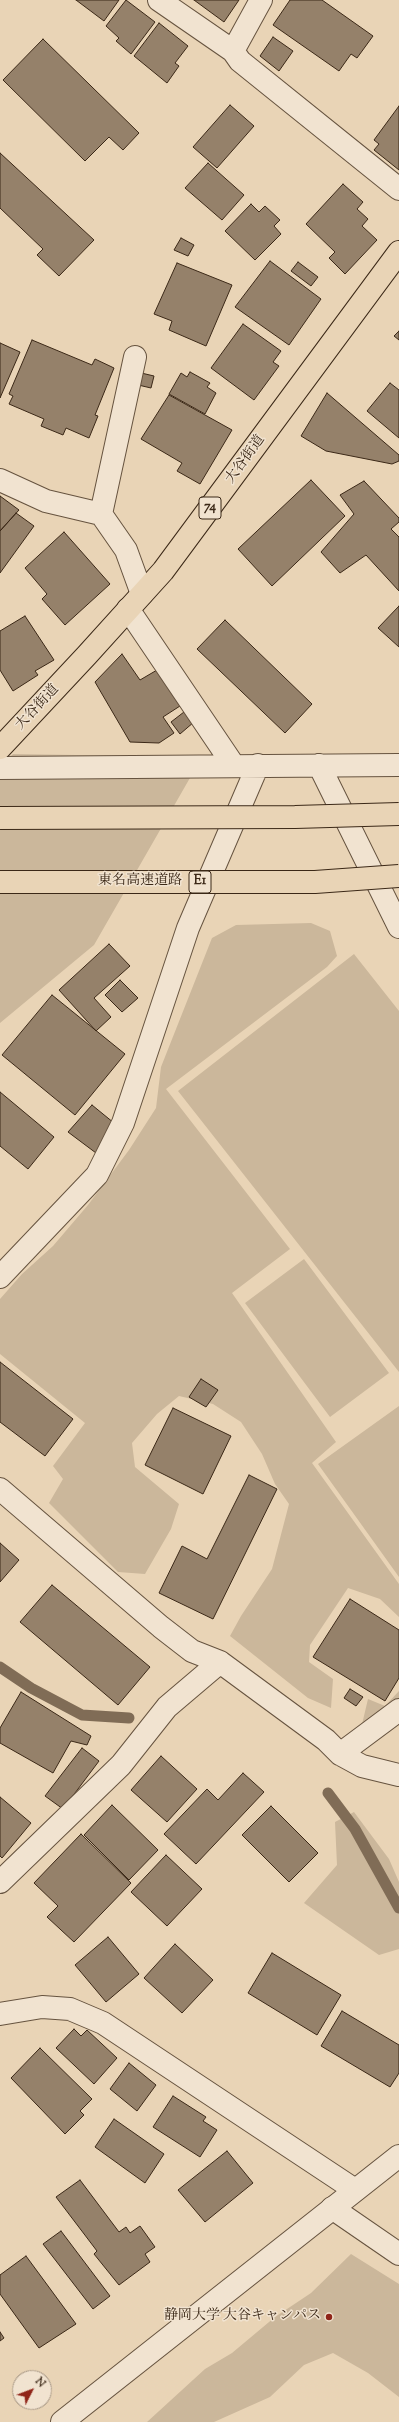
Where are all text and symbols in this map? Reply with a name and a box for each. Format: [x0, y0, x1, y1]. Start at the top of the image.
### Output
street label: 大谷街道 [223, 432, 269, 488]
road number: 74 [199, 497, 221, 519]
street label: 大谷街道 [13, 682, 63, 734]
road number: E1 [189, 871, 211, 893]
street label: 東名高速道路 [98, 874, 182, 890]
place label: 静岡大学 大谷キャンパス [164, 2309, 321, 2325]
marker: 静岡大学 大谷キャンパス [324, 2312, 334, 2322]
north arrow [12, 2370, 52, 2410]
text: N [31, 2374, 49, 2391]

